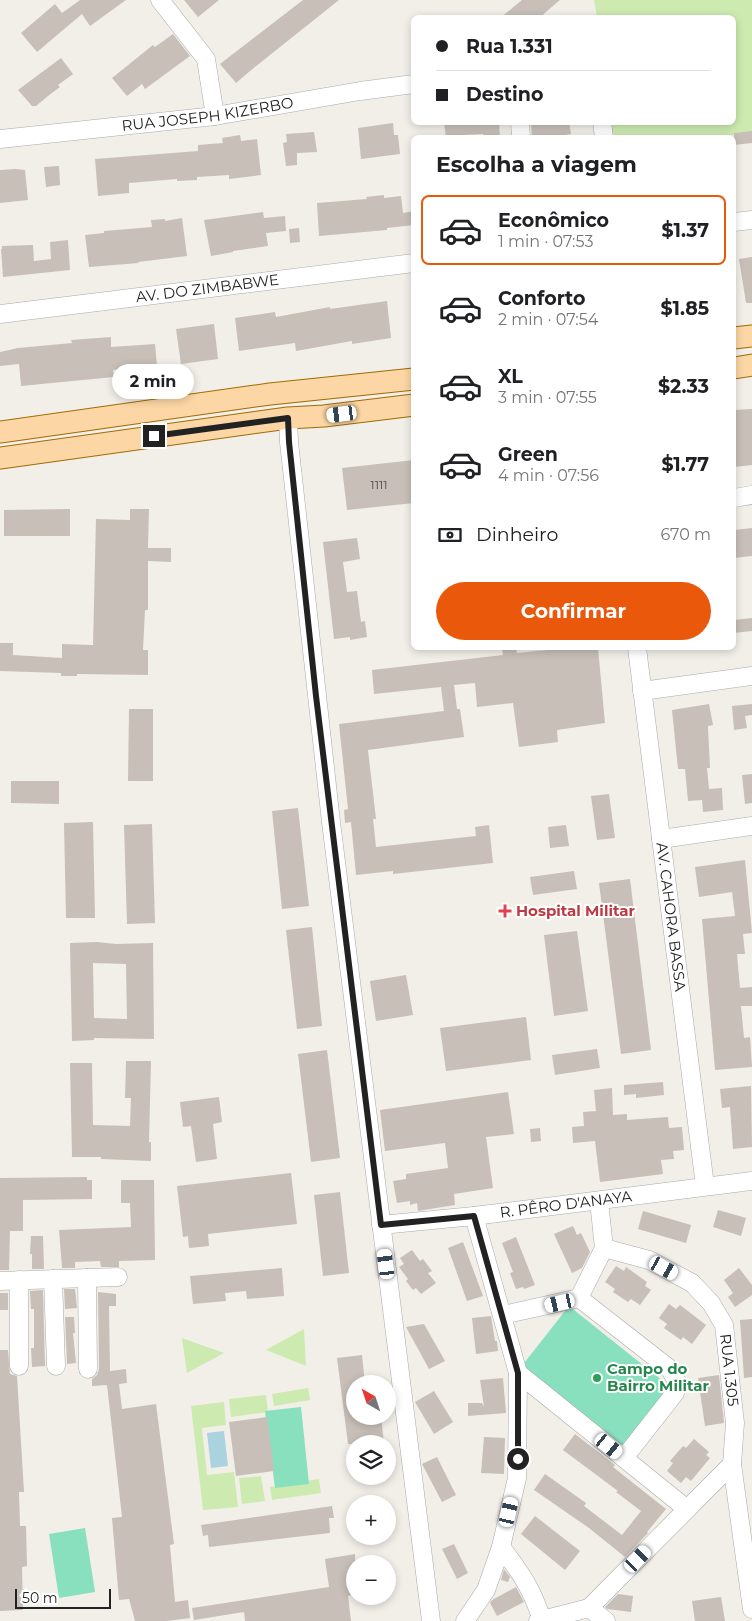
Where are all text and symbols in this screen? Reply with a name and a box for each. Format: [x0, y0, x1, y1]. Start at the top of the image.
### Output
text: Rua 1.331 [466, 35, 553, 58]
text: Destino [466, 83, 543, 106]
street label: RUA JOSEPH KIZERBO [121, 93, 295, 135]
text: Escolha a viagem [436, 151, 637, 178]
icon: car [438, 208, 483, 253]
text: Econômico [498, 209, 609, 232]
text: $1.37 [662, 219, 709, 242]
text: 1 min · 07:53 [498, 232, 593, 251]
street label: AV. DO ZIMBABWE [135, 270, 280, 306]
icon: car [438, 286, 483, 331]
text: Conforto [498, 287, 586, 310]
text: $1.85 [661, 297, 709, 320]
text: 2 min · 07:54 [498, 310, 598, 329]
callout: 2 min [113, 364, 195, 398]
icon: car [438, 364, 483, 409]
text: XL [498, 365, 523, 388]
text: 2 min [130, 372, 176, 391]
text: $2.33 [658, 375, 709, 398]
text: 3 min · 07:55 [498, 388, 597, 407]
car [326, 405, 357, 423]
route end [143, 425, 165, 447]
icon: car [438, 442, 483, 487]
text: Green [498, 443, 558, 466]
text: $1.77 [661, 453, 709, 476]
text: 4 min · 07:56 [498, 466, 599, 485]
house number: 1111 [370, 477, 388, 492]
icon: cash [436, 521, 464, 549]
text: Dinheiro [476, 523, 558, 546]
text: 670 m [661, 525, 711, 544]
button: Confirmar [436, 582, 711, 640]
street label: AV. CAHORA BASSA [653, 841, 690, 993]
place label: Hospital Militar [516, 901, 635, 920]
marker: Hospital Militar [498, 904, 512, 918]
street label: R. PÊRO D'ANAYA [499, 1186, 633, 1222]
car [376, 1248, 395, 1280]
car [647, 1254, 680, 1282]
car [543, 1292, 576, 1314]
street label: RUA 1.305 [716, 1333, 743, 1407]
place label: Campo do Bairro Militar [607, 1359, 709, 1395]
marker: Campo do Bairro Militar [591, 1372, 603, 1384]
north arrow [346, 1375, 396, 1425]
map controls [346, 1375, 396, 1605]
car [592, 1431, 625, 1461]
button: layers [346, 1435, 396, 1485]
route start [507, 1448, 529, 1470]
button: + [346, 1495, 396, 1545]
car [498, 1496, 519, 1528]
car [622, 1543, 653, 1575]
button: − [346, 1555, 396, 1605]
scale bar [15, 1586, 111, 1609]
text: 50 m [22, 1589, 58, 1607]

